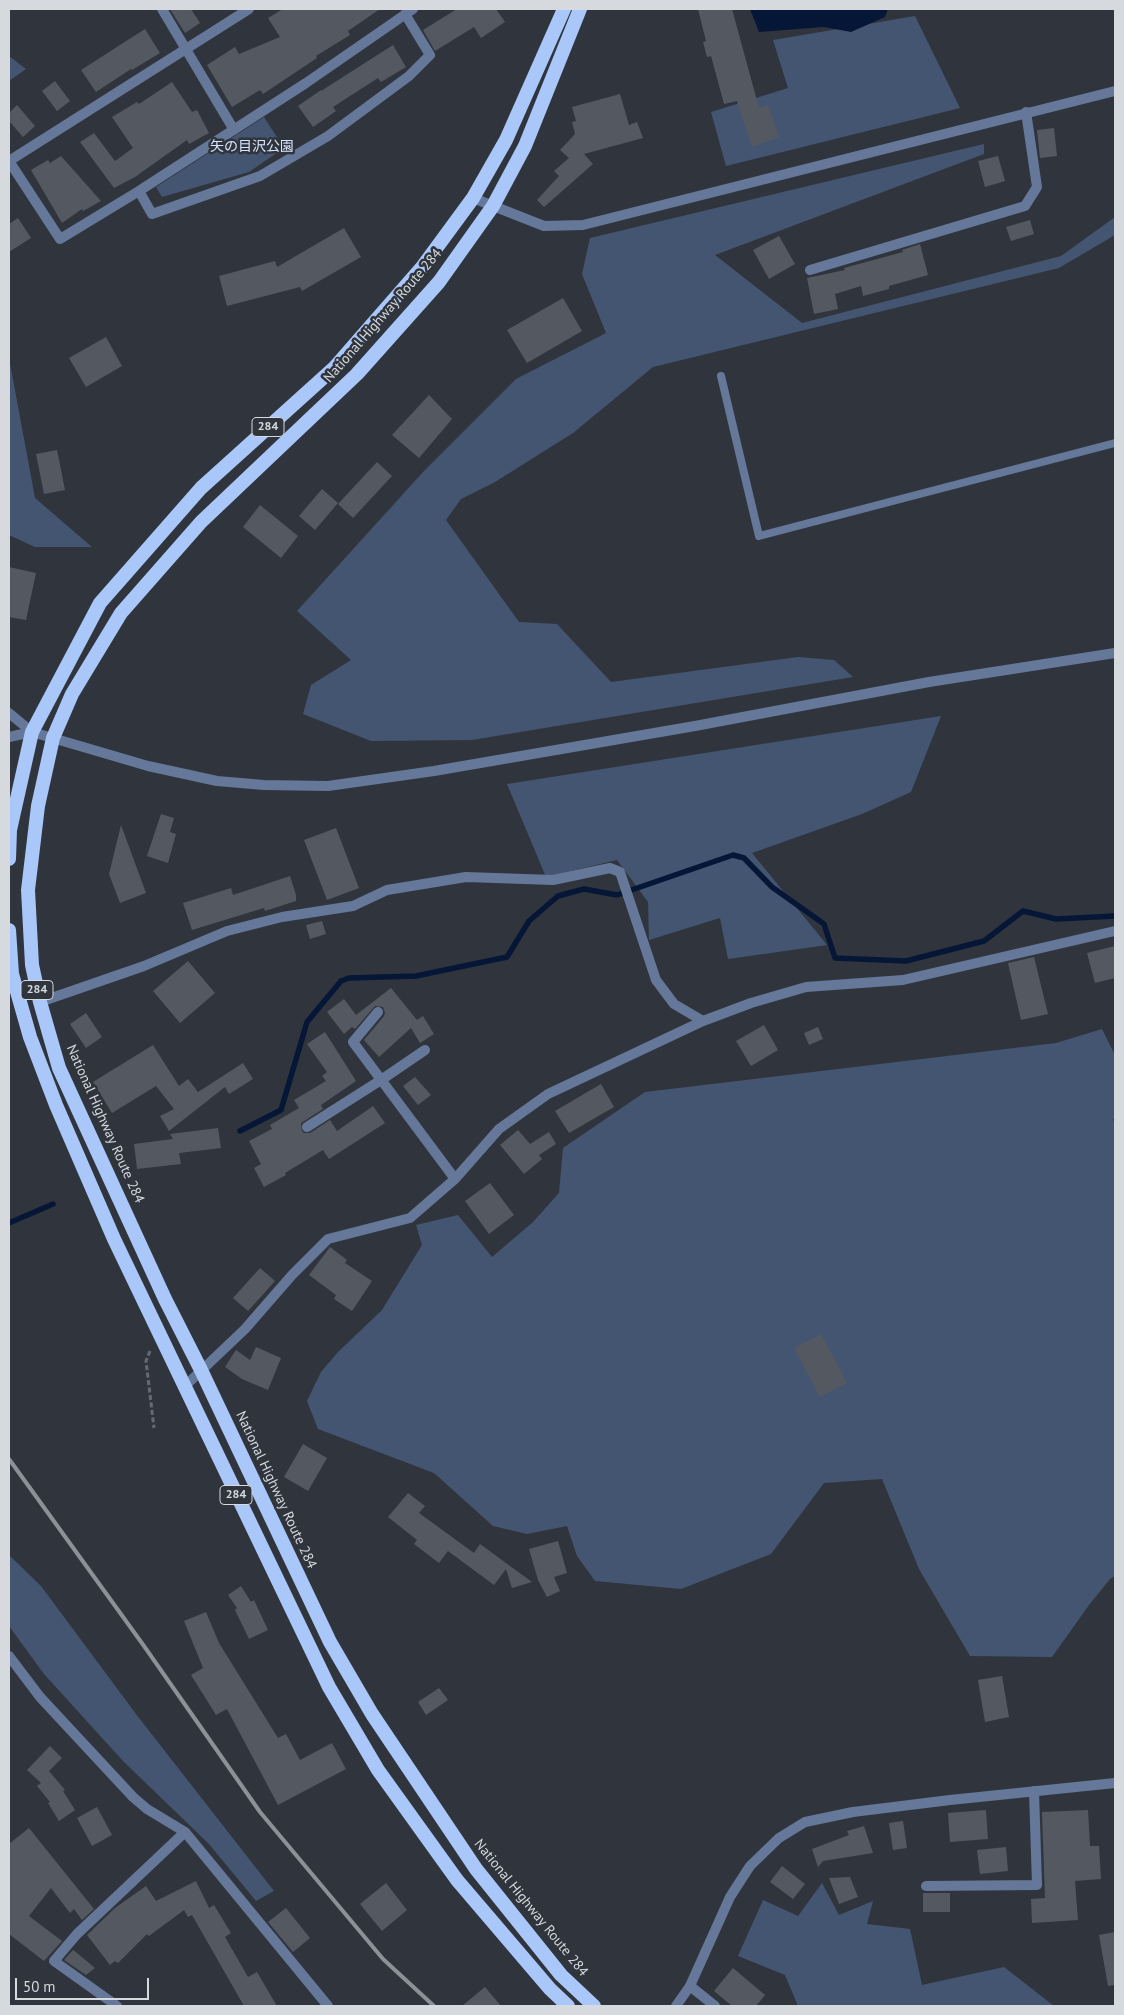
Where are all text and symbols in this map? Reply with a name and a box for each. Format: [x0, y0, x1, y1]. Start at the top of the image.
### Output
park label: 矢の目沢公園 [210, 139, 294, 155]
street label: National Highway Route 284 [320, 246, 446, 386]
road number: 284 [252, 418, 284, 437]
road number: 284 [21, 980, 53, 1000]
street label: National Highway Route 284 [62, 1042, 148, 1206]
street label: National Highway Route 284 [232, 1409, 320, 1571]
road number: 284 [220, 1486, 252, 1504]
street label: National Highway Route 284 [470, 1836, 592, 1980]
scale bar [18, 1968, 151, 2000]
text: 50 m [23, 1977, 56, 1996]

